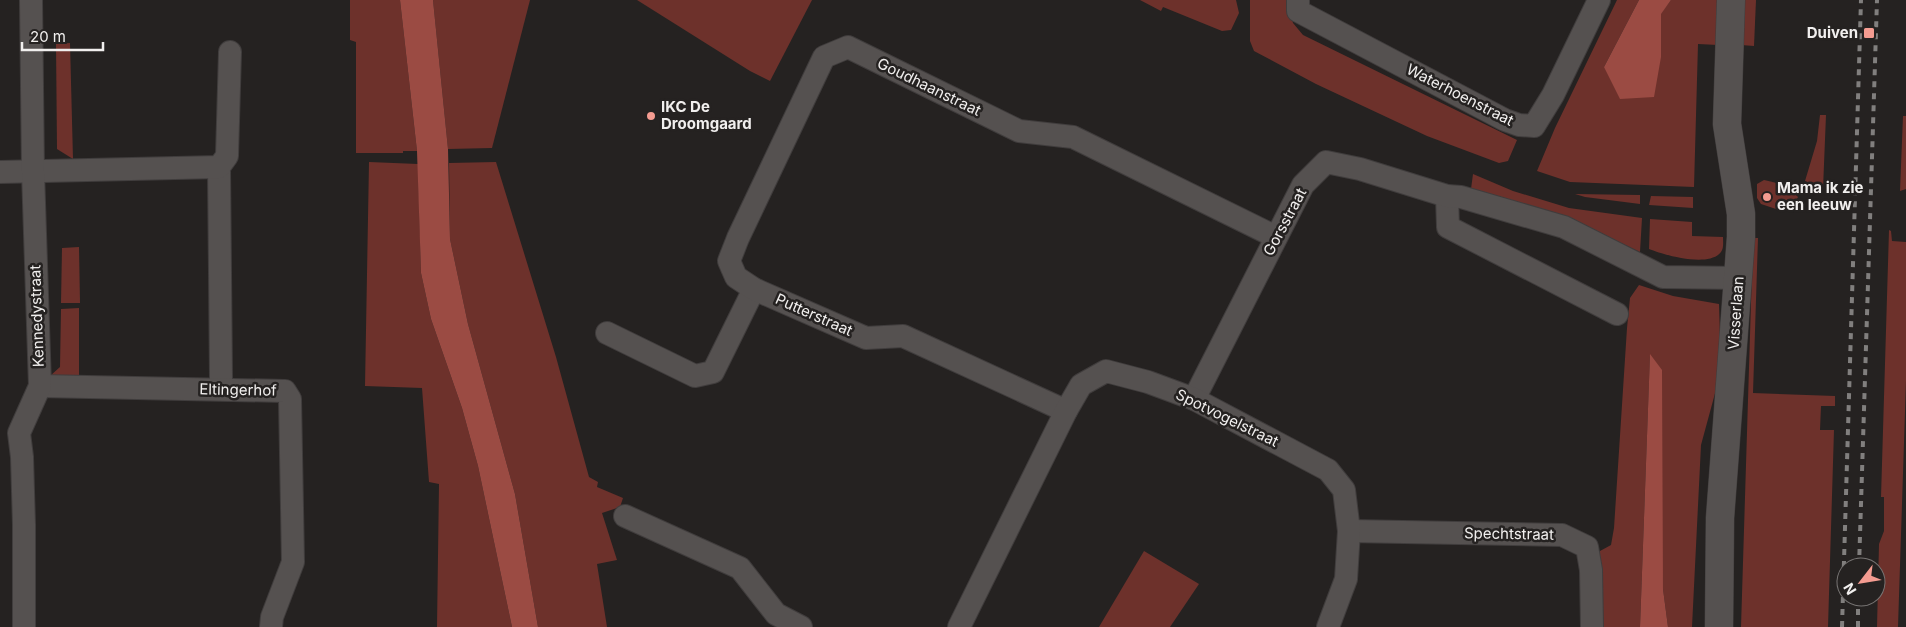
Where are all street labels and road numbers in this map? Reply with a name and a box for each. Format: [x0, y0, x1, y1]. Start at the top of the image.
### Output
street label: Goudhaanstraat [874, 53, 984, 120]
street label: Waterhoenstraat [1404, 59, 1517, 130]
street label: Gorsstraat [1259, 185, 1310, 259]
street label: Kennedystraat [25, 264, 48, 368]
street label: Visserlaan [1723, 275, 1748, 350]
street label: Putterstraat [773, 289, 856, 340]
street label: Eltingerhof [199, 379, 277, 400]
street label: Spotvogelstraat [1173, 384, 1282, 451]
street label: Spechtstraat [1464, 523, 1554, 544]

